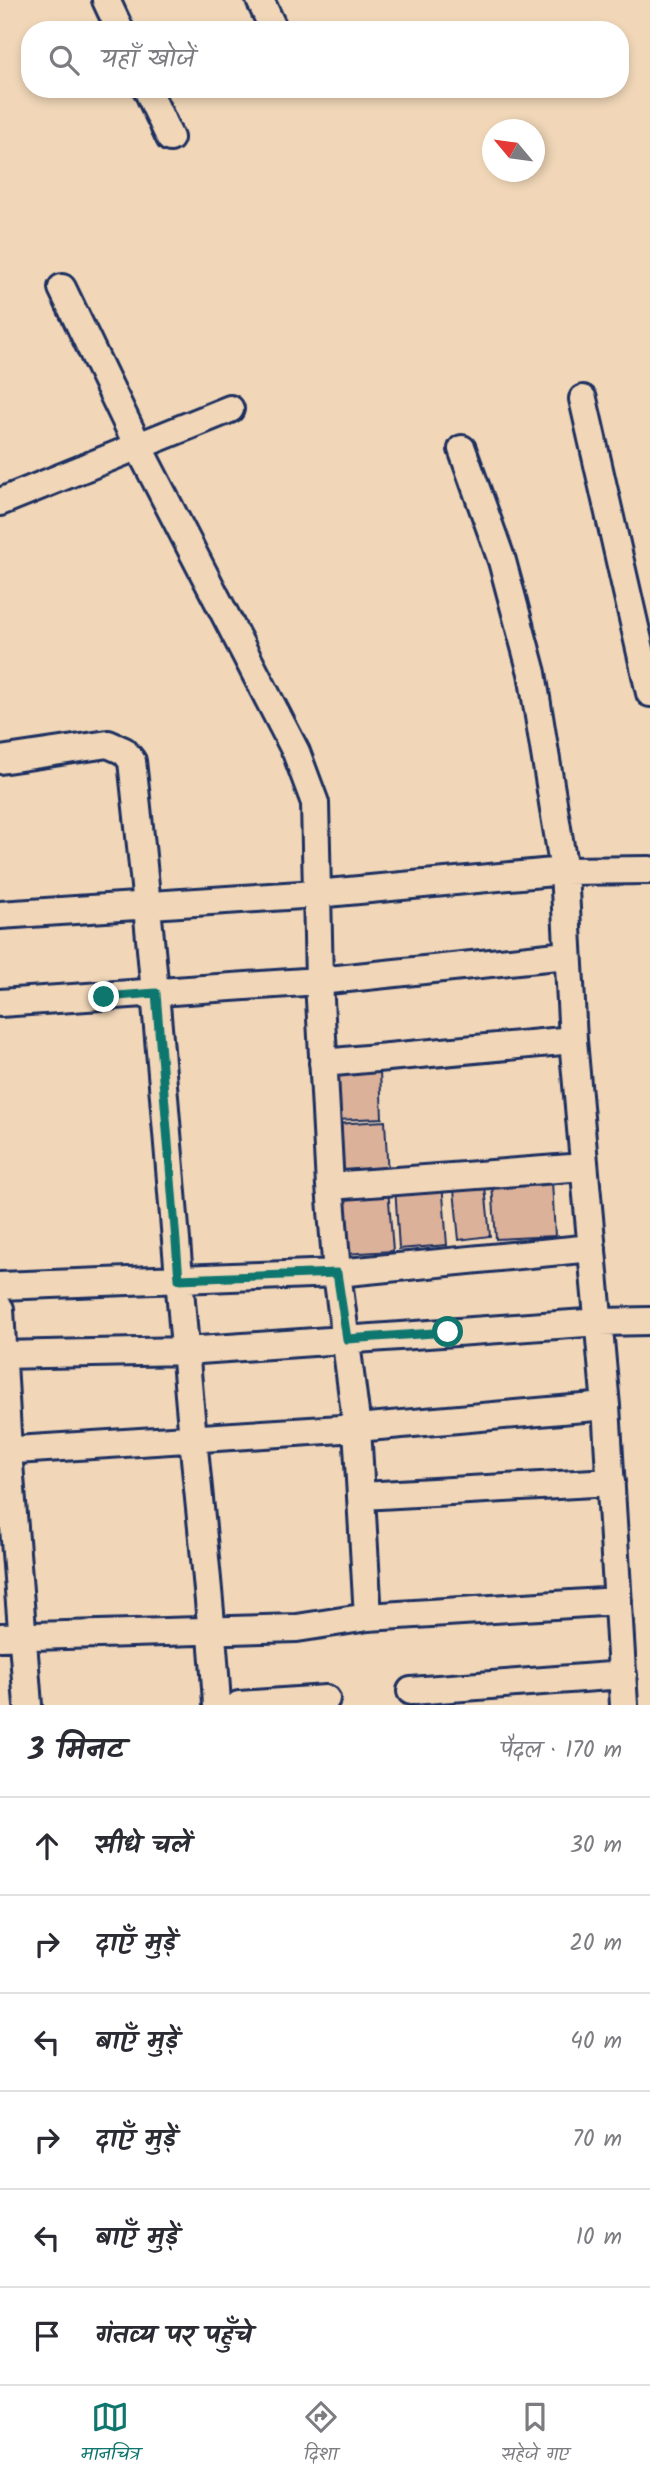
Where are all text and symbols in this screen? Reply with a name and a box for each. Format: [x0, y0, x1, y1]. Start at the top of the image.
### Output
search box [21, 21, 629, 98]
text: यहाँ खोजें [101, 39, 195, 81]
icon: search [45, 41, 83, 79]
north arrow [482, 119, 545, 182]
route end [88, 981, 119, 1012]
route start [432, 1316, 463, 1347]
text: 3 मिनट [28, 1727, 124, 1775]
text: पैदल · 170 m [500, 1733, 622, 1769]
text: सीधे चलें [95, 1825, 191, 1867]
icon: ahead [28, 1827, 66, 1865]
text: 30 m [570, 1828, 622, 1864]
text: दाएँ मुड़ें [95, 1923, 176, 1965]
icon: right [28, 1925, 66, 1963]
text: 20 m [570, 1926, 622, 1962]
text: बाएँ मुड़ें [95, 2021, 178, 2063]
icon: left [28, 2023, 66, 2061]
text: 40 m [570, 2024, 622, 2060]
text: दाएँ मुड़ें [95, 2119, 176, 2161]
icon: right [28, 2121, 66, 2159]
text: 70 m [572, 2122, 622, 2158]
text: बाएँ मुड़ें [95, 2217, 178, 2259]
icon: left [28, 2219, 66, 2257]
text: 10 m [576, 2220, 622, 2256]
text: गंतव्य पर पहुँचे [95, 2315, 252, 2357]
icon: arrive [28, 2317, 66, 2355]
tab: मानचित्र [81, 2398, 140, 2470]
tab: दिशा [302, 2398, 340, 2470]
tab: सहेजे गए [501, 2398, 569, 2470]

